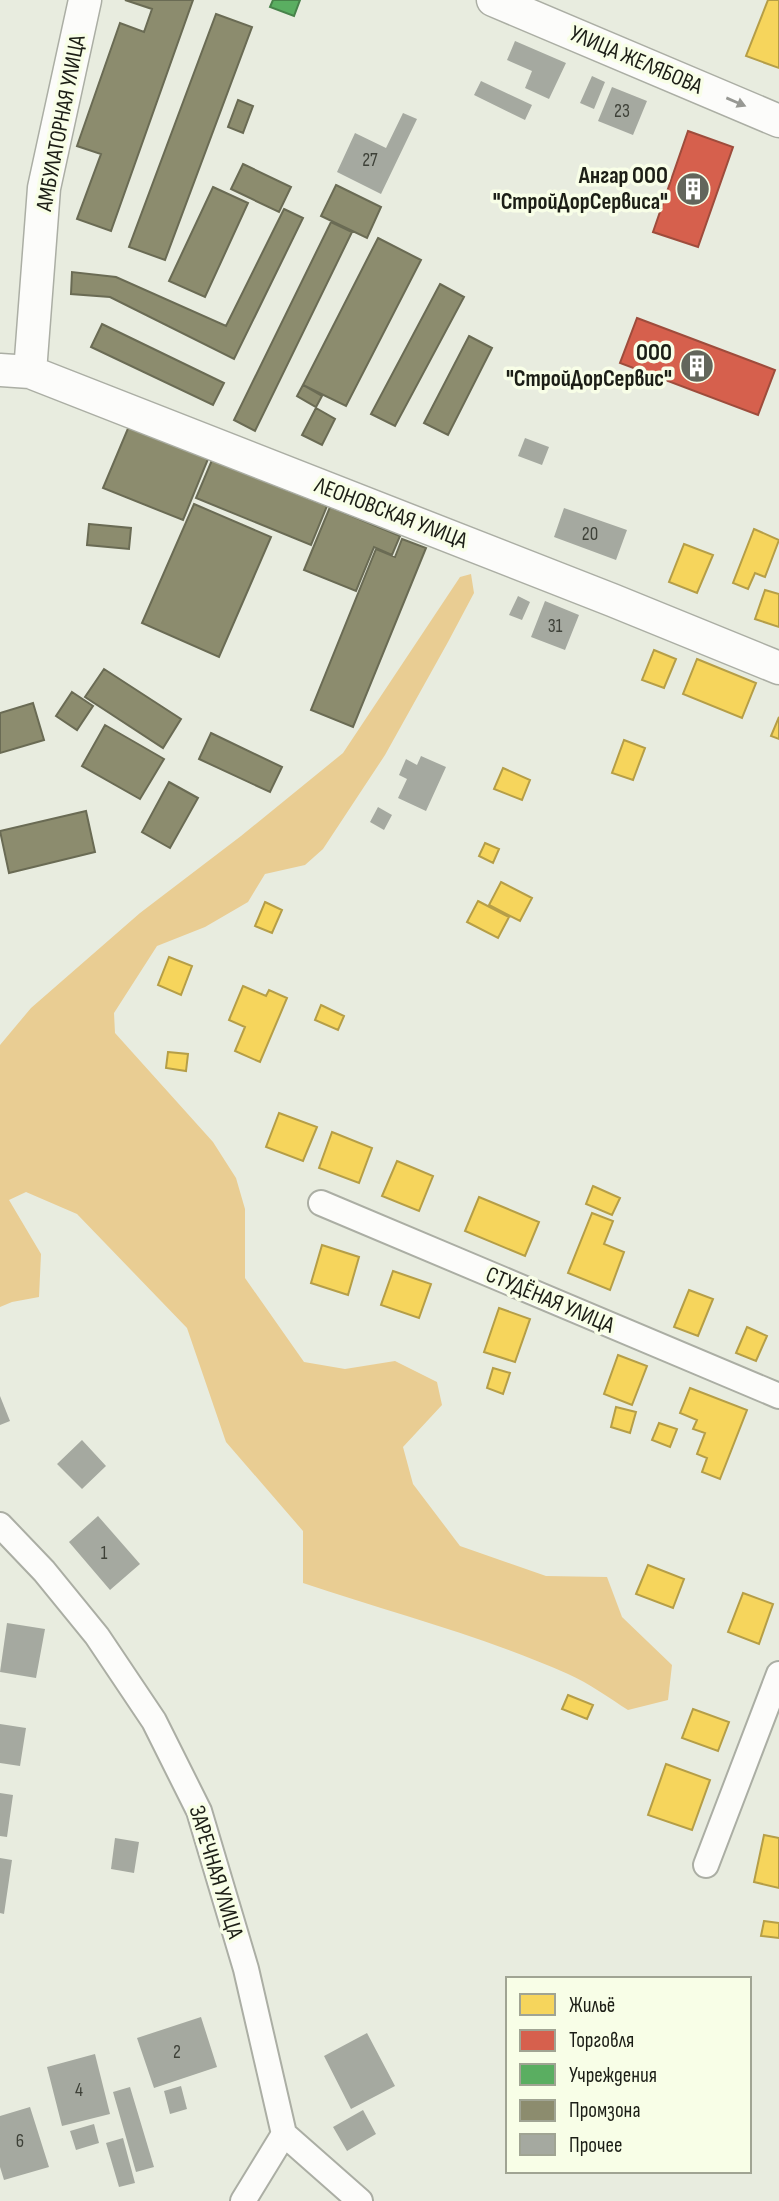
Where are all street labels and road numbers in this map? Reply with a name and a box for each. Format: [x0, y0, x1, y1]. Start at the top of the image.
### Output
street label: УЛИЦА ЖЕЛЯБОВА [565, 19, 707, 101]
street label: АМБУЛАТОРНАЯ УЛИЦА [30, 33, 92, 214]
street label: ЛЕОНОВСКАЯ УЛИЦА [310, 471, 471, 555]
street label: СТУДЁНАЯ УЛИЦА [482, 1260, 619, 1340]
street label: ЗАРЕЧНАЯ УЛИЦА [182, 1802, 250, 1942]

